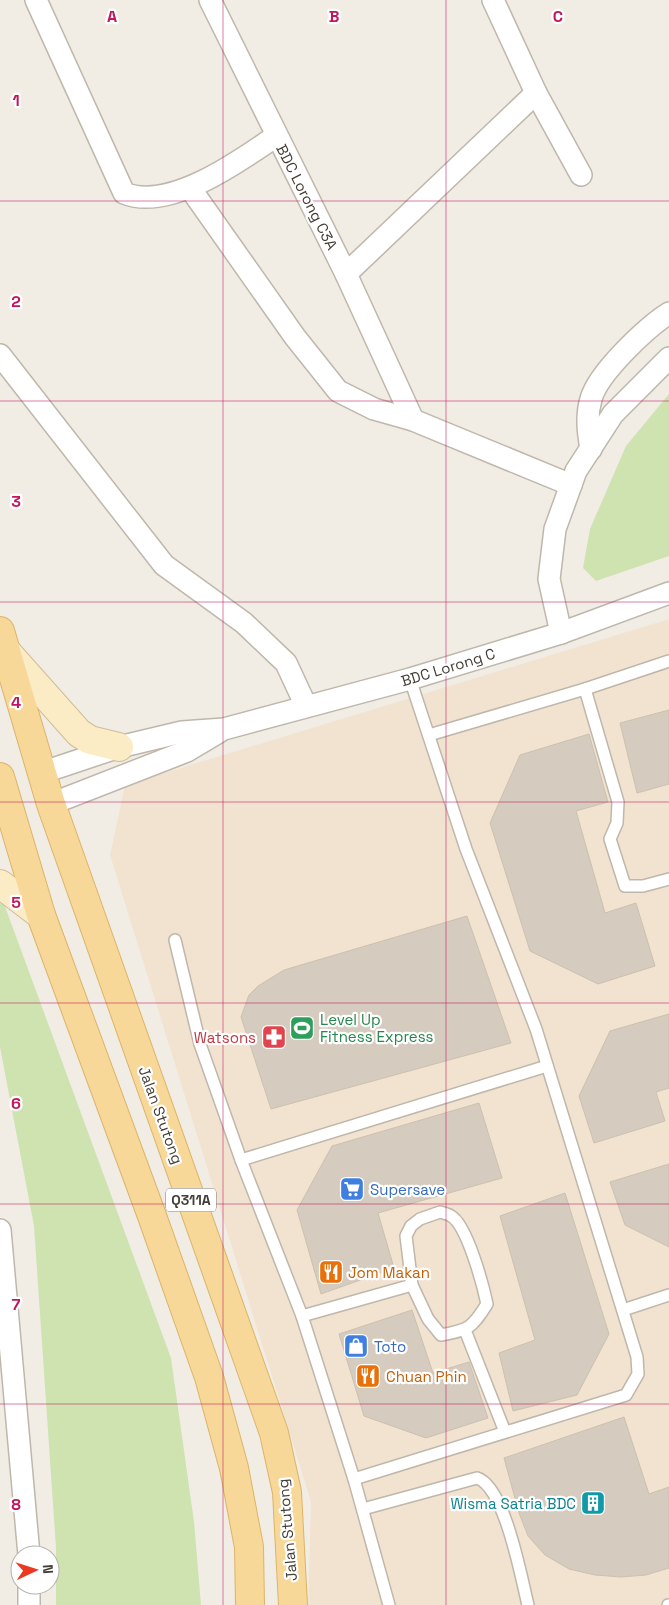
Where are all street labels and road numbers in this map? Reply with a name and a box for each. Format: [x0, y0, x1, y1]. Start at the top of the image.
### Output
street label: BDC Lorong C3A [272, 141, 342, 254]
street label: BDC Lorong C [398, 644, 498, 690]
street label: Jalan Stutong [135, 1064, 187, 1166]
road number: Q311A [166, 1188, 216, 1212]
street label: Jalan Stutong [273, 1478, 301, 1582]

